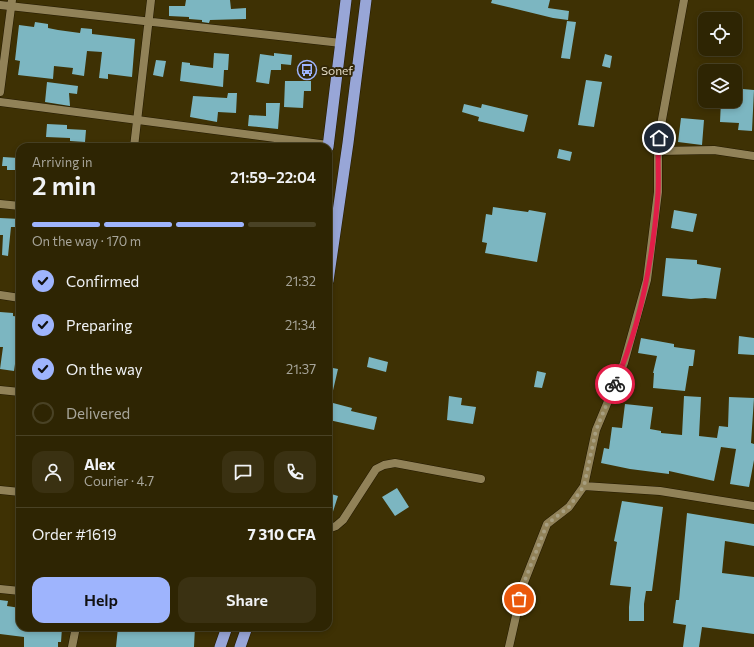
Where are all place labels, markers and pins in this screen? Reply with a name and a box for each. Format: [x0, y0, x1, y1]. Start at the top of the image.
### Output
bus stop icon: Sonef [296, 59, 318, 81]
place label: Sonef [321, 63, 353, 77]
pin [642, 121, 676, 155]
pin [502, 582, 536, 616]

